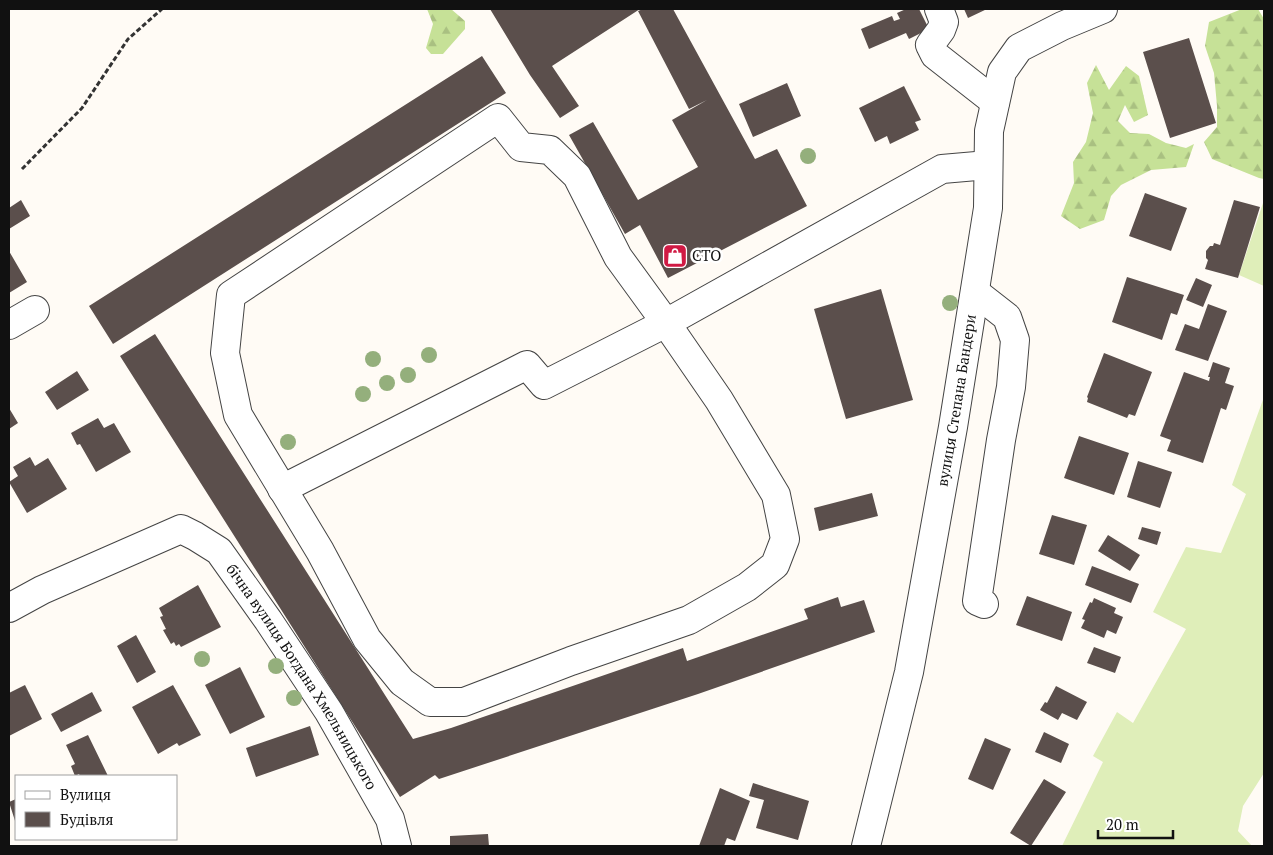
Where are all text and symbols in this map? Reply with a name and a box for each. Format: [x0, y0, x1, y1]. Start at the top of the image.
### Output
shop icon: СТО [662, 243, 688, 269]
place label: СТО [692, 245, 721, 265]
street label: вулиця Степана Бандери [932, 313, 980, 488]
street label: бічна вулиця Богдана Хмельницького [222, 559, 382, 793]
legend [15, 775, 178, 840]
text: Вулиця [60, 784, 111, 804]
scale bar [1098, 808, 1173, 840]
text: Будівля [60, 809, 113, 829]
text: 20 m [1106, 814, 1139, 834]

